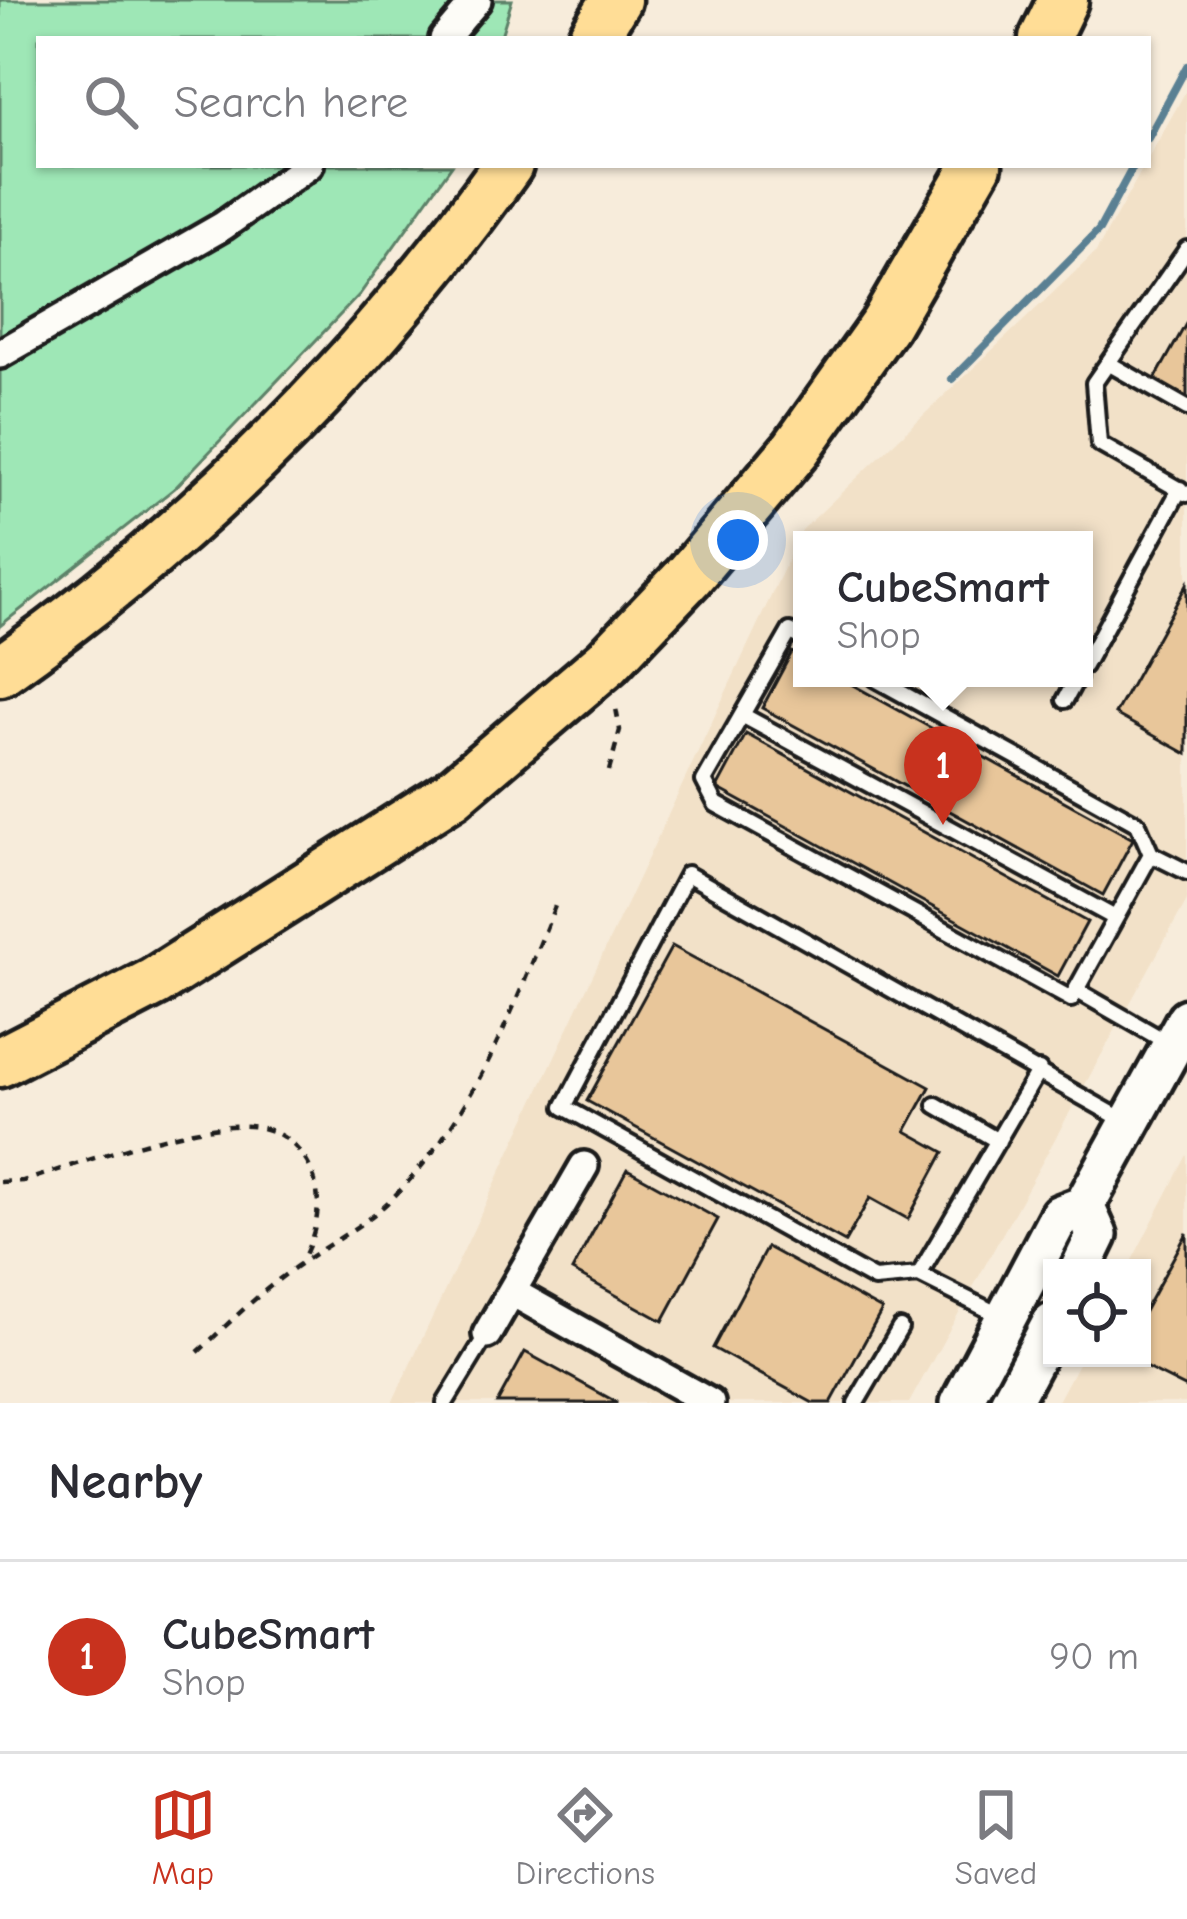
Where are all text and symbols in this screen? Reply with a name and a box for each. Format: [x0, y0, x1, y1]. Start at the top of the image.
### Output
search box [36, 36, 1151, 168]
icon: search [78, 69, 144, 135]
text: Search here [174, 76, 408, 128]
your location [708, 510, 768, 570]
popup [793, 531, 1093, 687]
text: CubeSmart [837, 561, 1049, 613]
text: Shop [837, 613, 921, 658]
pin: 1 [904, 726, 982, 825]
map controls [1043, 1259, 1151, 1367]
button: locate [1043, 1259, 1151, 1367]
text: Nearby [48, 1452, 202, 1511]
text: CubeSmart [162, 1608, 374, 1660]
text: 1 [79, 1634, 95, 1679]
text: 90 m [1049, 1634, 1139, 1679]
text: Shop [162, 1660, 246, 1705]
tab: Map [150, 1782, 216, 1892]
tab: Directions [516, 1782, 655, 1892]
tab: Saved [955, 1782, 1037, 1892]

